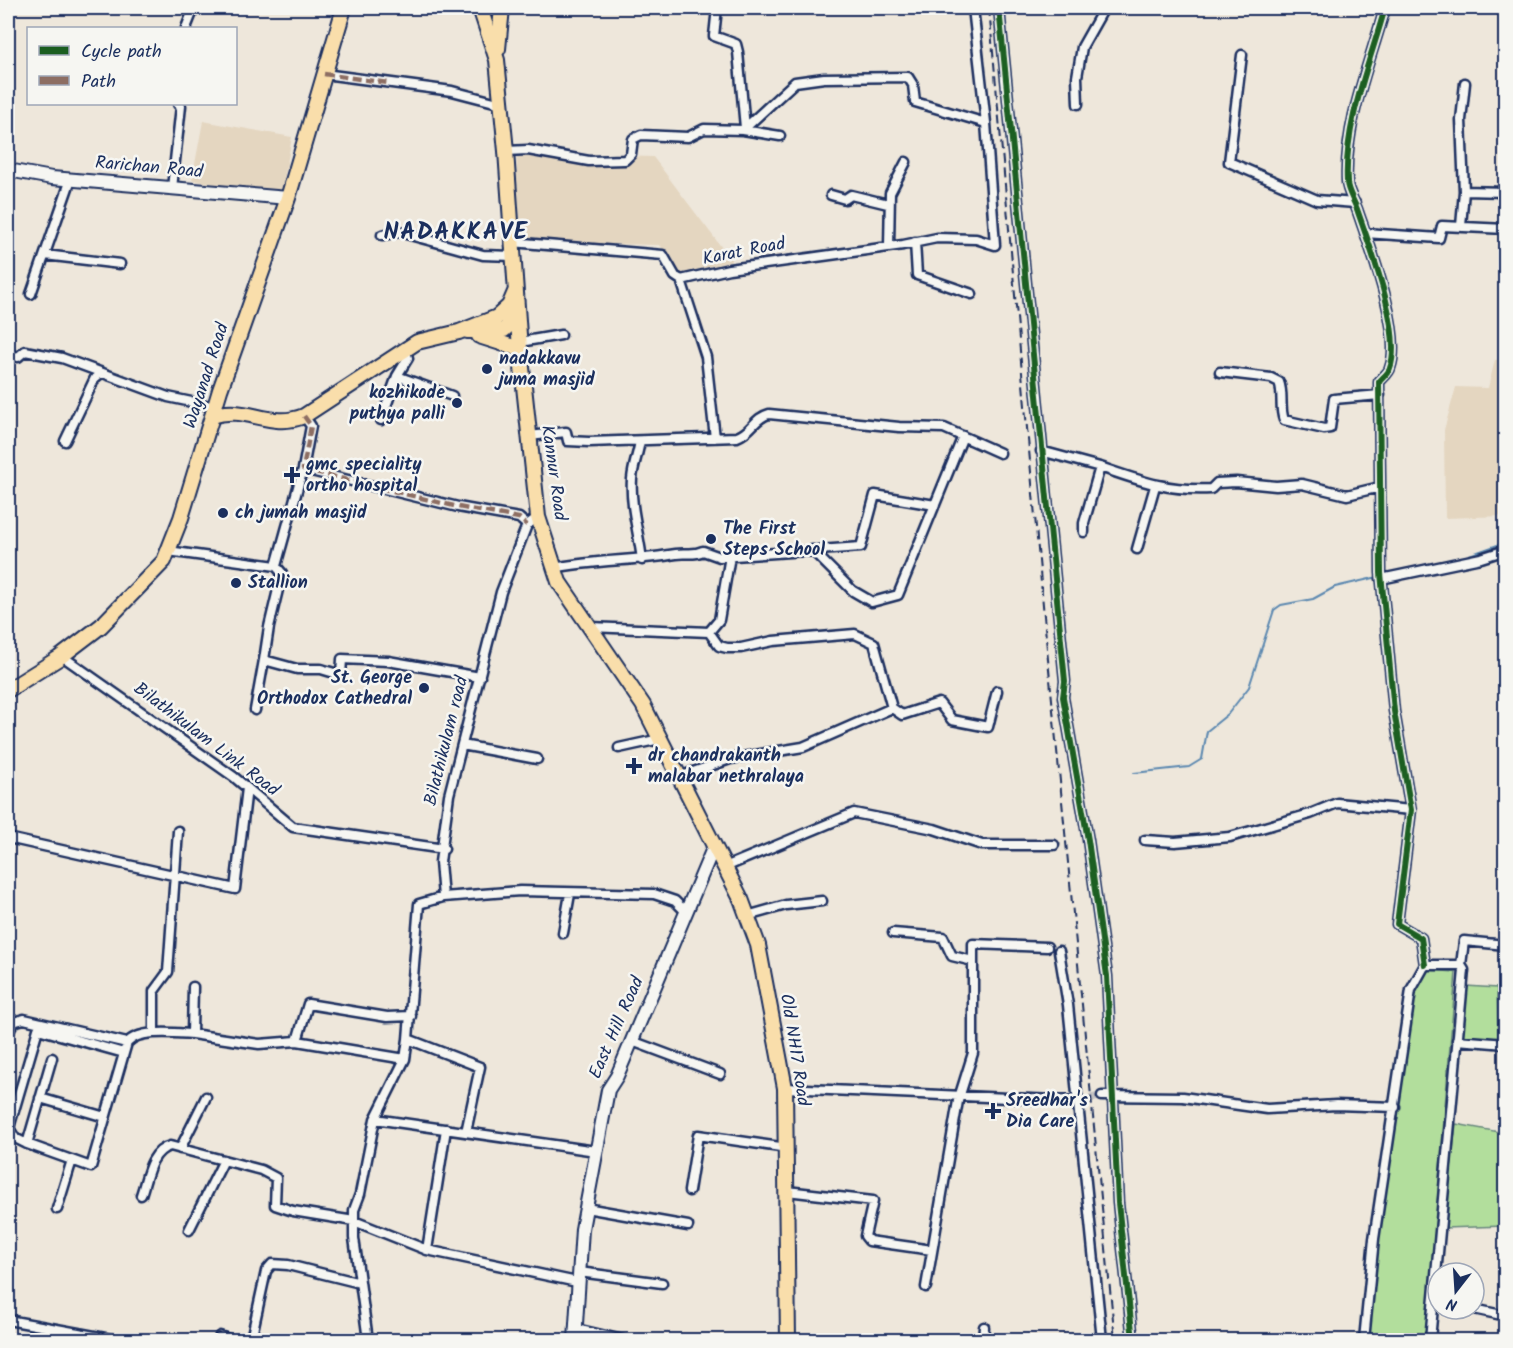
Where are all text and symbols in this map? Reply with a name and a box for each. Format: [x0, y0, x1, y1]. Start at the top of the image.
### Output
legend [27, 27, 237, 105]
text: Cycle path [81, 38, 162, 67]
text: Path [81, 68, 116, 97]
street label: Rarichan Road [94, 149, 205, 187]
district label: NADAKKAVE [384, 213, 529, 252]
street label: Karat Road [700, 230, 789, 274]
street label: Wayanad Road [176, 318, 238, 433]
place label: nadakkavu juma masjid [494, 345, 595, 395]
marker: nadakkavu juma masjid [480, 362, 494, 376]
place label: kozhikode puthya palli [349, 379, 445, 429]
marker: kozhikode puthya palli [450, 396, 464, 410]
street label: Kannur Road [532, 423, 574, 524]
place label: gmc speciality ortho hospital [305, 451, 422, 501]
marker: gmc speciality ortho hospital [283, 466, 301, 484]
place label: ch jumah masjid [235, 499, 367, 528]
marker: ch jumah masjid [216, 506, 230, 520]
place label: The First Steps School [723, 515, 825, 565]
marker: The First Steps School [704, 532, 718, 546]
place label: Stallion [248, 569, 308, 598]
marker: Stallion [229, 576, 243, 590]
place label: St. George Orthodox Cathedral [257, 664, 412, 714]
street label: Bilathikulam road [417, 672, 477, 809]
street label: Bilathikulam Link Road [127, 675, 286, 805]
marker: St. George Orthodox Cathedral [417, 681, 431, 695]
place label: dr chandrakanth malabar nethralaya [648, 742, 804, 792]
marker: dr chandrakanth malabar nethralaya [625, 757, 643, 775]
street label: East Hill Road [582, 971, 653, 1084]
street label: Old NH17 Road [771, 992, 817, 1109]
place label: Sreedhar's Dia Care [1006, 1087, 1089, 1137]
marker: Sreedhar's Dia Care [984, 1102, 1002, 1120]
north arrow [1426, 1261, 1486, 1321]
text: N [1444, 1290, 1461, 1317]

